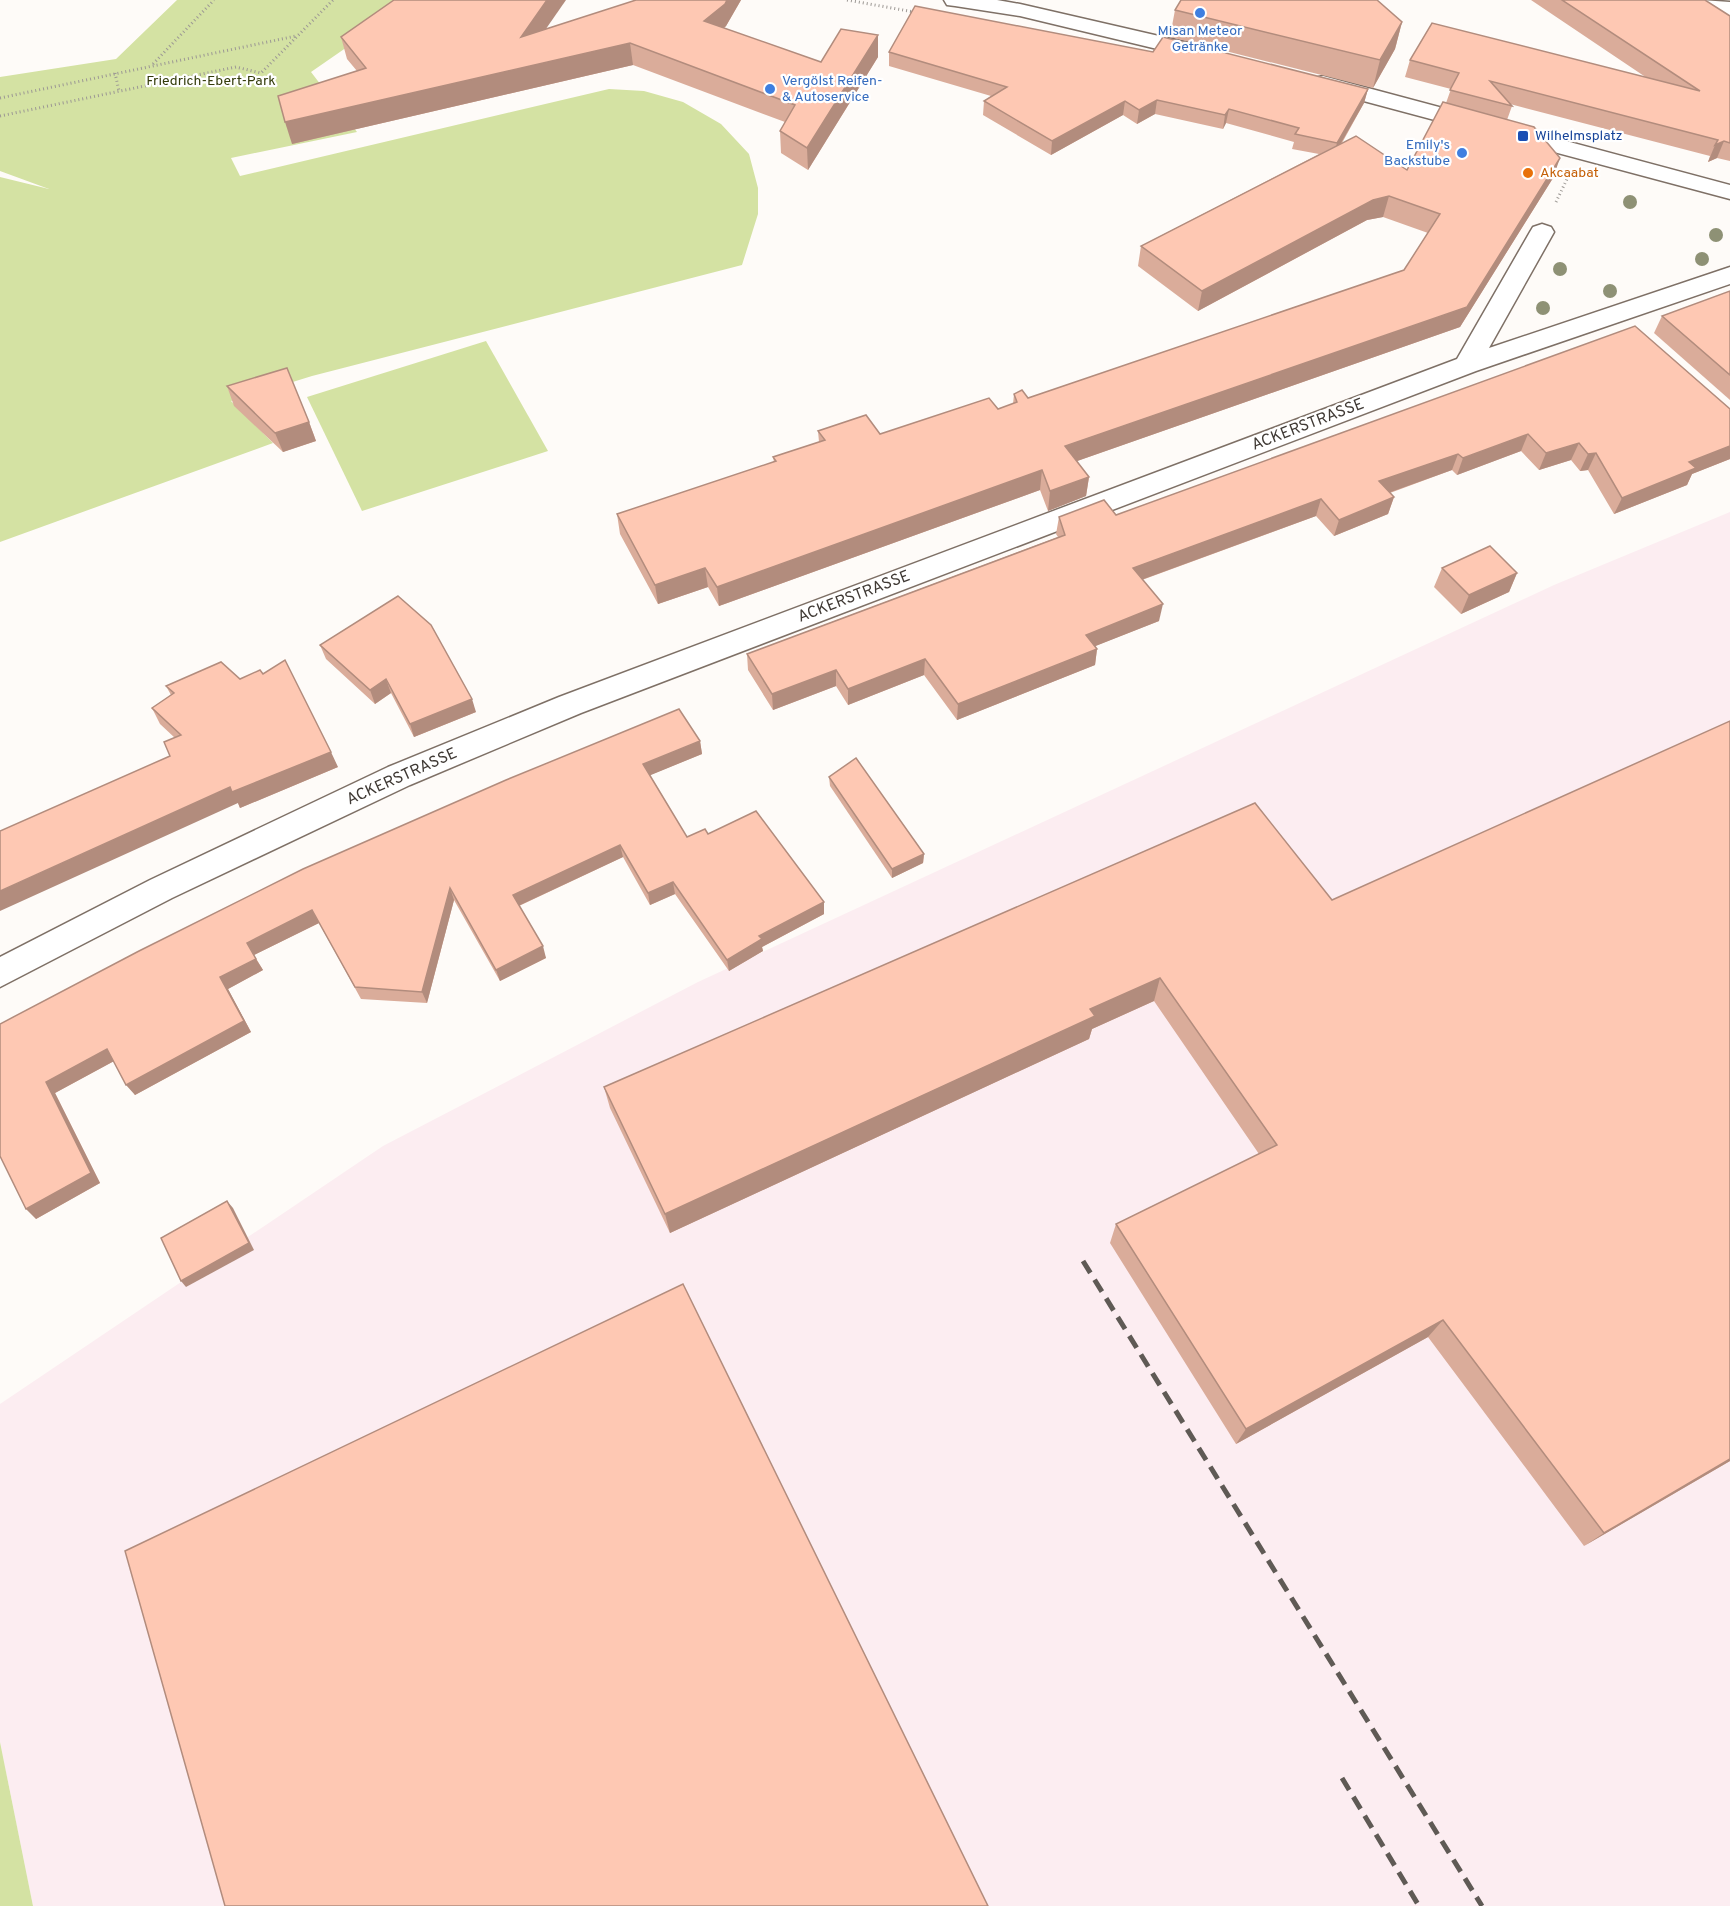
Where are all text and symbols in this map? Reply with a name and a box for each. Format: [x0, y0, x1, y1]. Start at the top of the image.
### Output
marker: Misan Meteor Getränke [1193, 6, 1207, 20]
place label: Misan Meteor Getränke [1158, 23, 1243, 56]
park label: Friedrich-Ebert-Park [146, 73, 276, 90]
place label: Vergölst Reifen- & Autoservice [782, 73, 883, 106]
marker: Vergölst Reifen- & Autoservice [763, 82, 777, 96]
place label: Wilhelmsplatz [1535, 128, 1623, 145]
marker: Wilhelmsplatz [1516, 129, 1530, 143]
place label: Emily's Backstube [1384, 137, 1450, 170]
marker: Emily's Backstube [1455, 146, 1469, 160]
place label: Akcaabat [1540, 165, 1599, 182]
marker: Akcaabat [1521, 166, 1535, 180]
street label: ACKERSTRASSE [1249, 394, 1367, 456]
street label: ACKERSTRASSE [795, 566, 913, 628]
street label: ACKERSTRASSE [344, 744, 460, 810]

